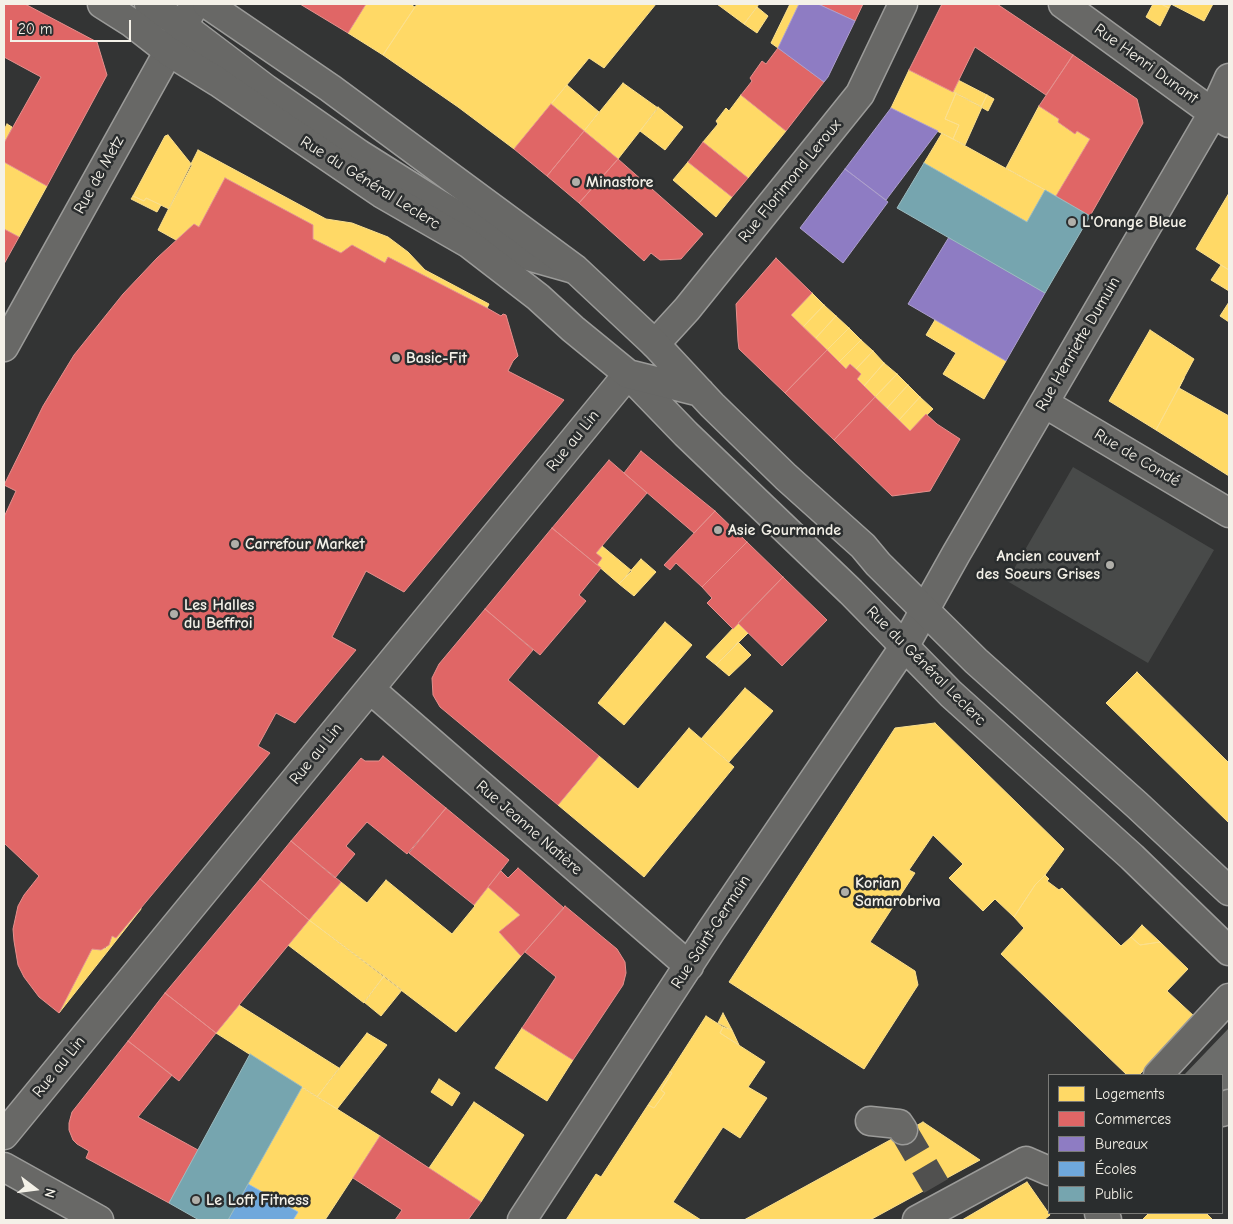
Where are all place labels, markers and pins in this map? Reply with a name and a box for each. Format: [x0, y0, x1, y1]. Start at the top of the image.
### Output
place label: Minastore [586, 172, 653, 192]
marker: Minastore [570, 176, 582, 188]
place label: L'Orange Bleue [1082, 212, 1186, 232]
marker: L'Orange Bleue [1066, 216, 1078, 228]
place label: Basic-Fit [406, 348, 467, 368]
marker: Basic-Fit [390, 352, 402, 364]
place label: Asie Gourmande [728, 520, 841, 540]
marker: Asie Gourmande [712, 524, 724, 536]
place label: Carrefour Market [245, 534, 365, 554]
marker: Carrefour Market [229, 538, 241, 550]
place label: Ancien couvent des Soeurs Grises [976, 546, 1100, 584]
marker: Ancien couvent des Soeurs Grises [1104, 559, 1116, 571]
place label: Les Halles du Beffroi [184, 595, 254, 633]
marker: Les Halles du Beffroi [168, 608, 180, 620]
place label: Korian Samarobriva [855, 873, 941, 911]
marker: Korian Samarobriva [839, 886, 851, 898]
place label: Le Loft Fitness [206, 1190, 309, 1210]
marker: Le Loft Fitness [190, 1194, 202, 1206]

